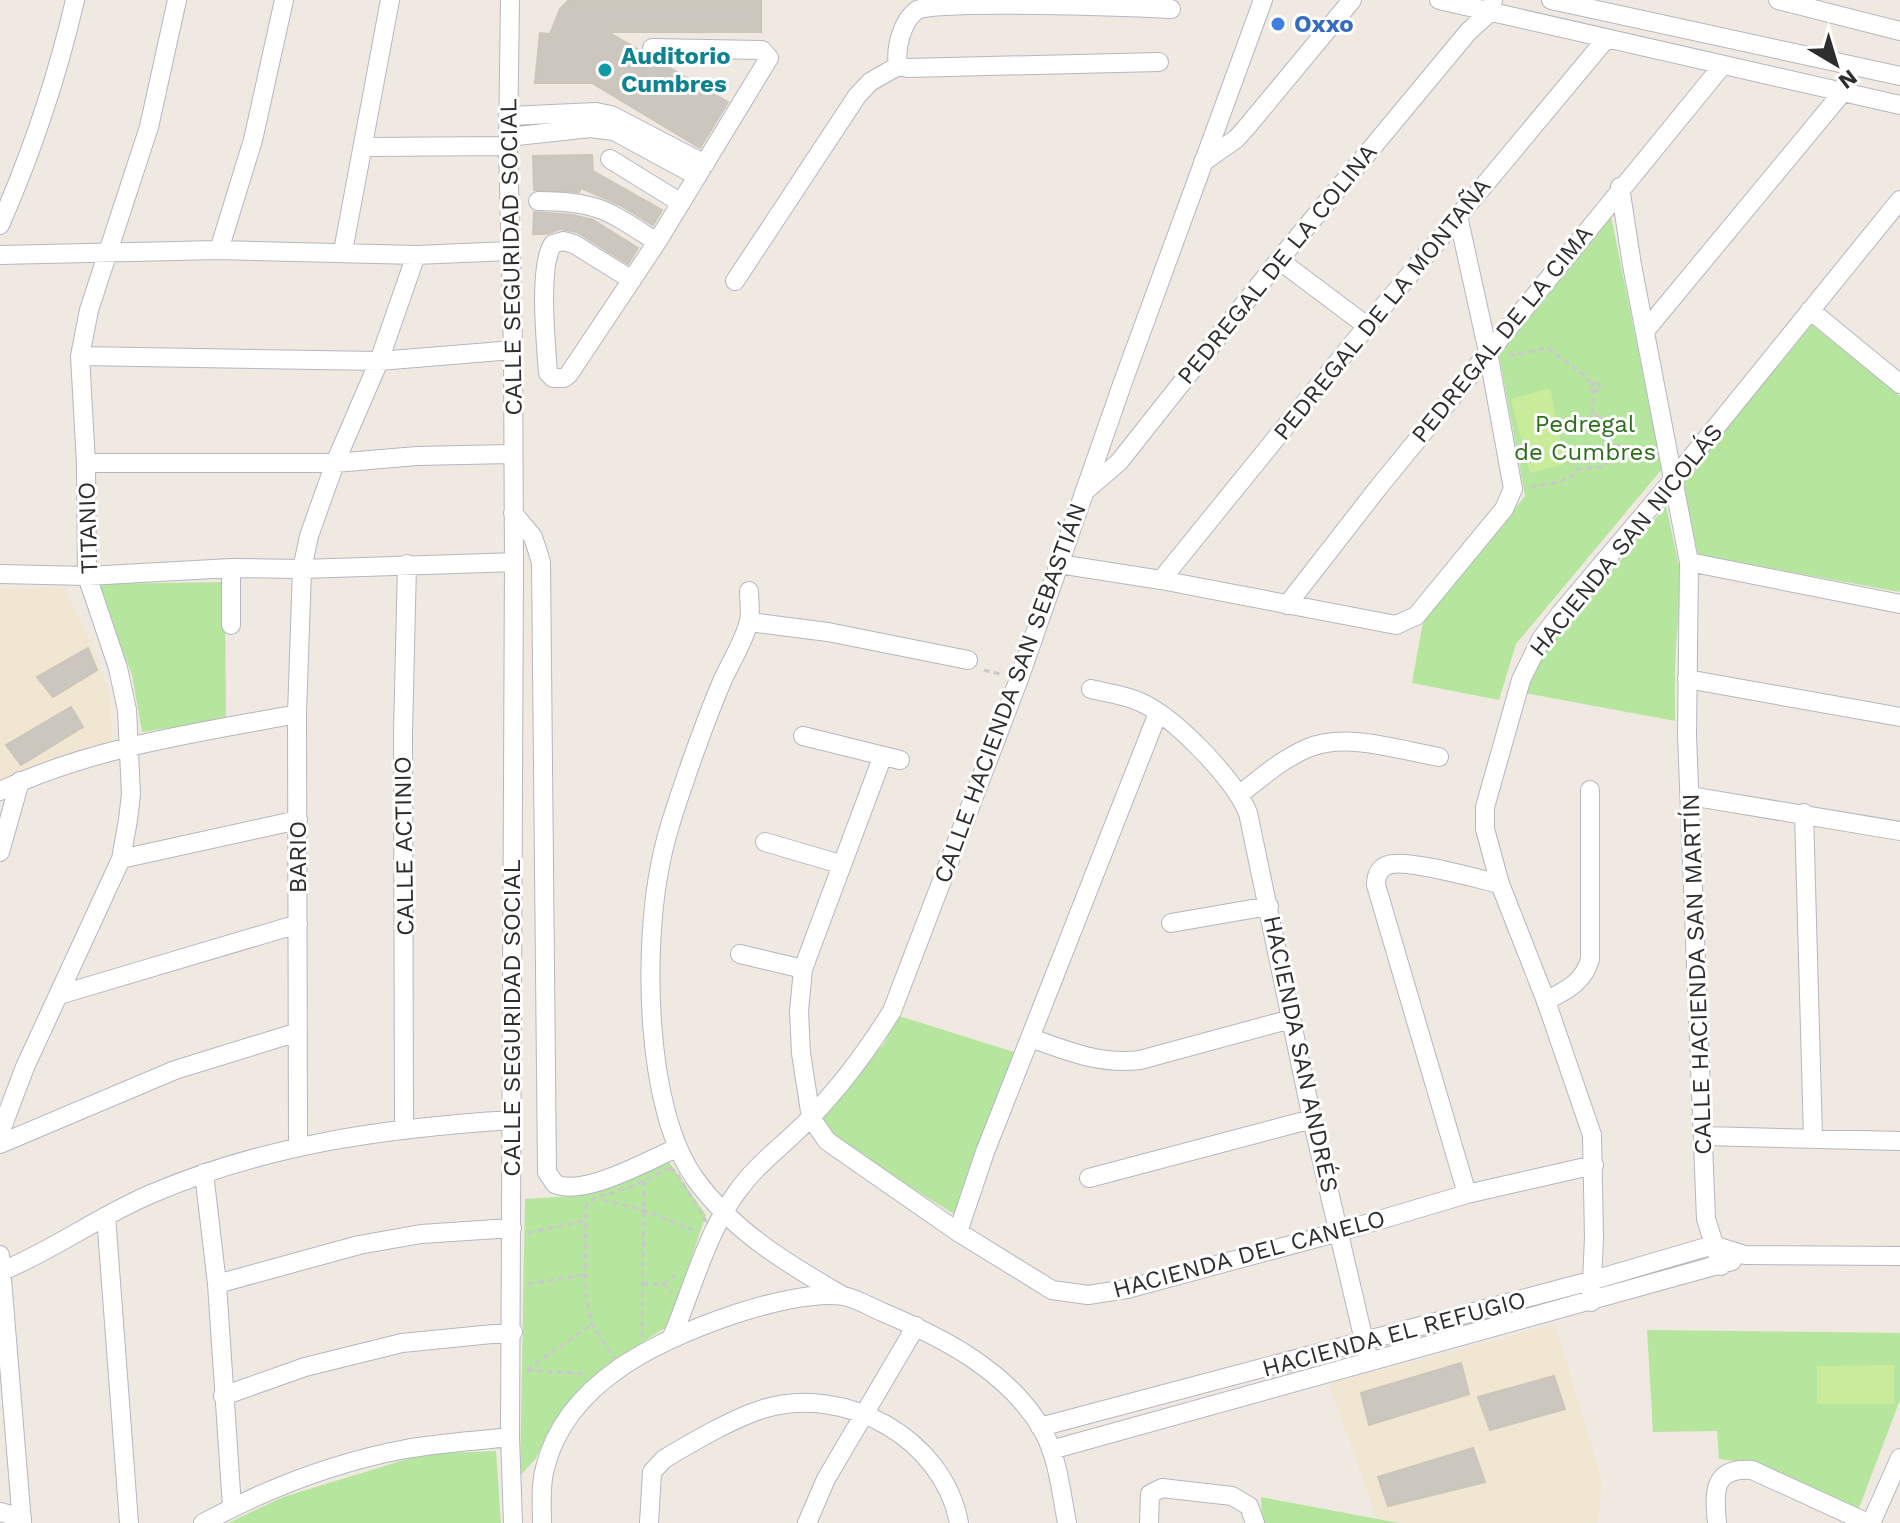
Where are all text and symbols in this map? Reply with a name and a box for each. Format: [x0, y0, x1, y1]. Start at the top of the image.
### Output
place label: Oxxo [1294, 10, 1354, 38]
marker: Oxxo [1269, 15, 1287, 33]
north arrow [1796, 24, 1876, 104]
place label: Auditorio Cumbres [621, 42, 731, 98]
marker: Auditorio Cumbres [596, 61, 614, 79]
text: N [1834, 64, 1862, 94]
street label: CALLE SEGURIDAD SOCIAL [494, 98, 528, 416]
street label: PEDREGAL DE LA COLINA [1171, 138, 1383, 390]
street label: PEDREGAL DE LA MONTAÑA [1268, 172, 1497, 446]
street label: PEDREGAL DE LA CIMA [1406, 220, 1598, 448]
park label: Pedregal de Cumbres [1514, 410, 1656, 466]
street label: HACIENDA SAN NICOLÁS [1524, 418, 1728, 662]
street label: TITANIO [72, 481, 104, 575]
street label: CALLE HACIENDA SAN SEBASTIÁN [928, 499, 1092, 887]
street label: CALLE ACTINIO [388, 756, 420, 936]
street label: CALLE HACIENDA SAN MARTÍN [1677, 793, 1717, 1155]
street label: BARIO [284, 821, 312, 893]
street label: CALLE SEGURIDAD SOCIAL [498, 859, 526, 1177]
street label: HACIENDA SAN ANDRÉS [1258, 913, 1344, 1195]
street label: HACIENDA DEL CANELO [1110, 1204, 1388, 1304]
street label: HACIENDA EL REFUGIO [1259, 1285, 1529, 1383]

